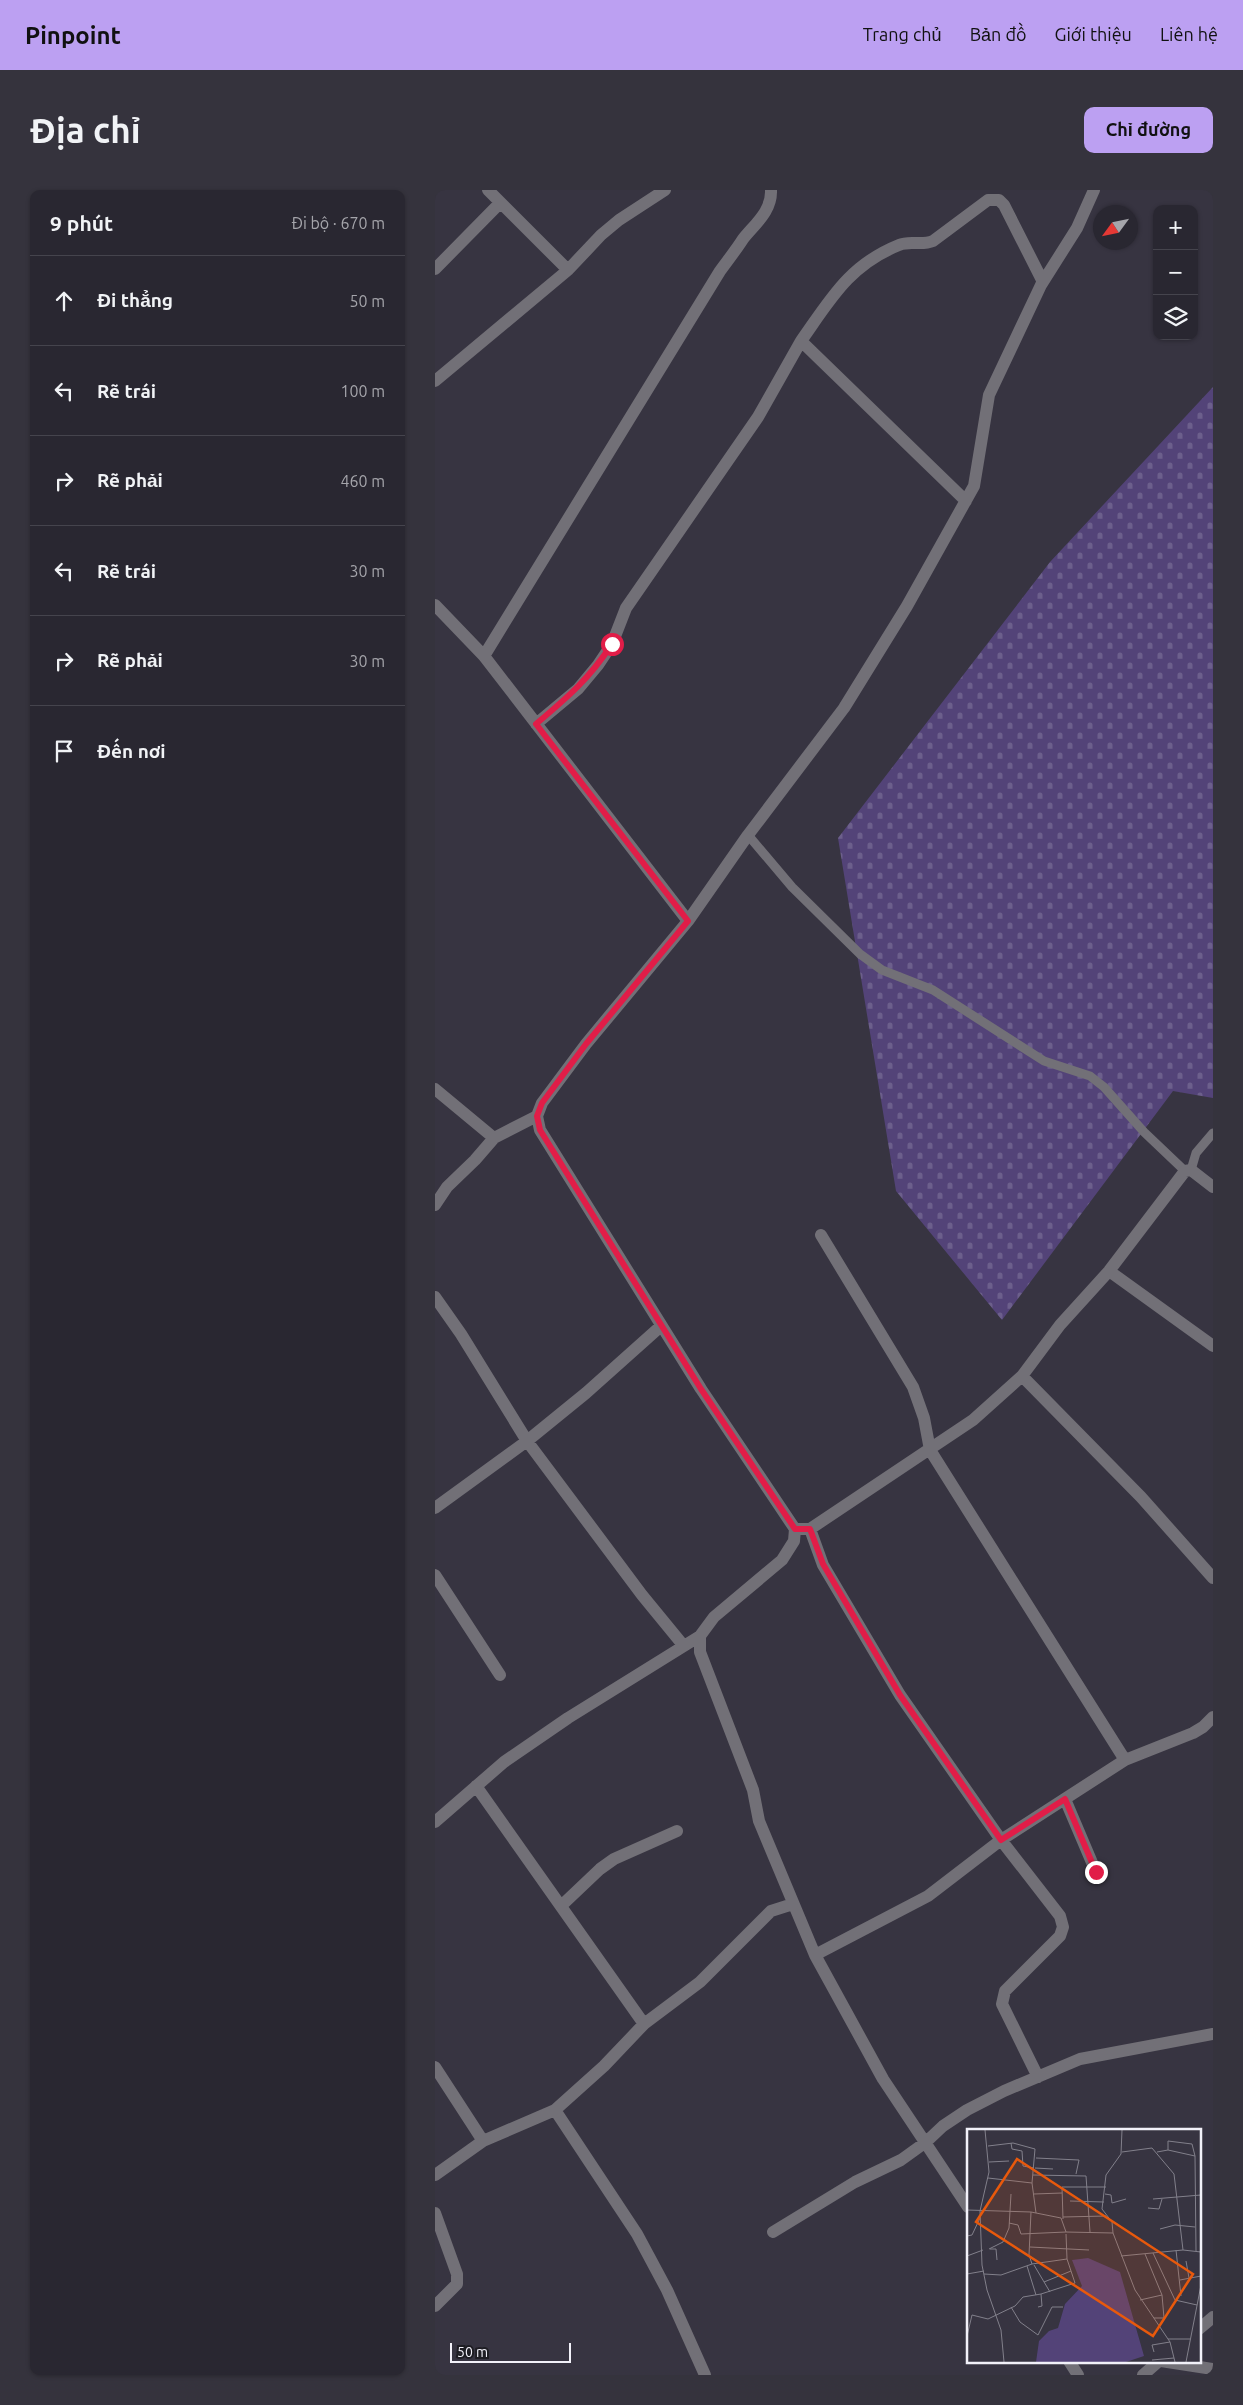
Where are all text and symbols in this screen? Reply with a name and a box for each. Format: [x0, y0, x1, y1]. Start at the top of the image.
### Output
text: Pinpoint [25, 22, 121, 49]
text: Trang chủ [863, 24, 942, 44]
text: Bản đồ [970, 24, 1027, 44]
text: Giới thiệu [1055, 24, 1132, 44]
text: Liên hệ [1160, 24, 1218, 44]
button: Chỉ đường [1084, 107, 1213, 153]
text: Địa chỉ [30, 110, 140, 150]
north arrow [1093, 205, 1138, 250]
map controls [1153, 205, 1198, 340]
button: + [1153, 205, 1198, 250]
text: 9 phút [50, 211, 113, 235]
text: Đi bộ · 670 m [291, 214, 385, 232]
button: − [1153, 250, 1198, 295]
icon: ahead [50, 287, 78, 315]
text: Đi thẳng [97, 289, 173, 311]
text: 50 m [349, 292, 385, 310]
button: layers [1153, 295, 1198, 340]
icon: left [50, 377, 78, 405]
text: Rẽ trái [97, 380, 156, 402]
text: 100 m [340, 382, 385, 400]
icon: right [50, 467, 78, 495]
text: Rẽ phải [97, 469, 163, 491]
text: 460 m [340, 472, 385, 490]
icon: left [50, 557, 78, 585]
text: Rẽ trái [97, 560, 156, 582]
text: 30 m [349, 562, 385, 580]
route start [601, 633, 624, 656]
icon: right [50, 647, 78, 675]
text: Rẽ phải [97, 649, 163, 671]
text: 30 m [349, 652, 385, 670]
icon: arrive [50, 737, 78, 765]
text: Đến nơi [97, 740, 166, 762]
route end [1085, 1861, 1108, 1884]
inset map [967, 2129, 1201, 2362]
scale bar [450, 2340, 571, 2363]
text: 50 m [457, 2344, 488, 2360]

